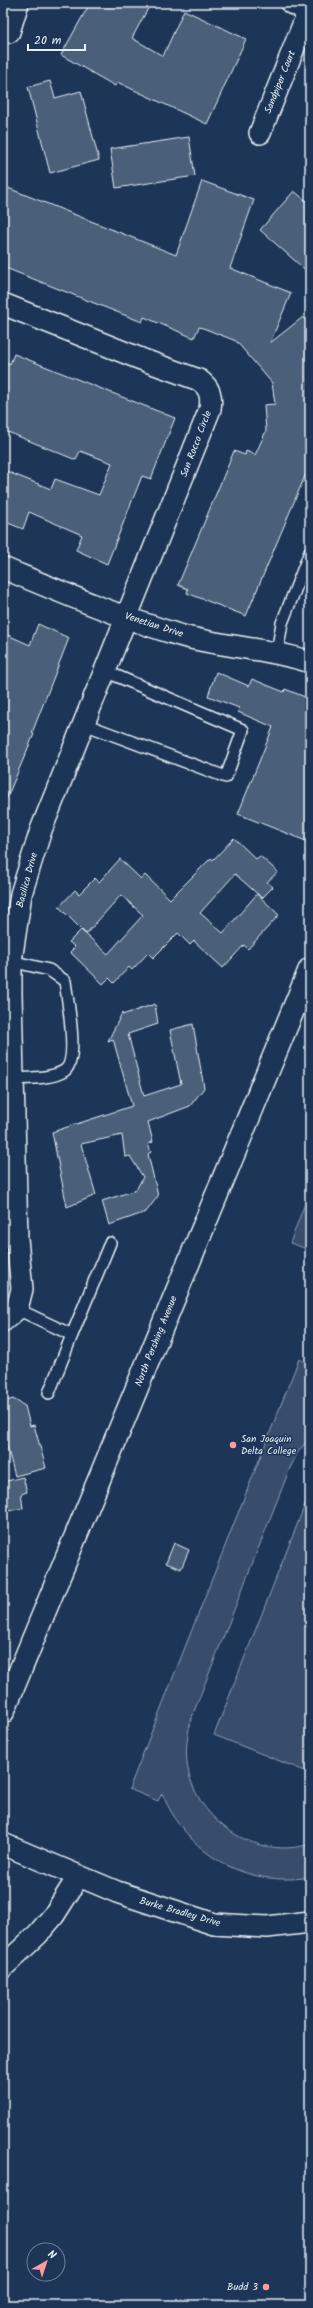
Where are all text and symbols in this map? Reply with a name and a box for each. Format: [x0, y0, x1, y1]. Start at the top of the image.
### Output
scale bar [28, 26, 85, 52]
text: 20 m [34, 31, 62, 50]
street label: Sandpiper Court [260, 48, 300, 116]
street label: San Rocco Circle [176, 408, 216, 480]
street label: Venetian Drive [123, 608, 186, 642]
street label: Basilica Drive [12, 850, 42, 909]
street label: North Pershing Avenue [130, 1293, 182, 1389]
place label: San Joaquin Delta College [241, 1431, 297, 1459]
marker: San Joaquin Delta College [228, 1440, 238, 1450]
street label: Burke Bradley Drive [138, 1893, 223, 1931]
north arrow [26, 2242, 66, 2282]
text: N [43, 2246, 60, 2264]
place label: Budd 3 [227, 2279, 258, 2295]
marker: Budd 3 [261, 2282, 271, 2292]

